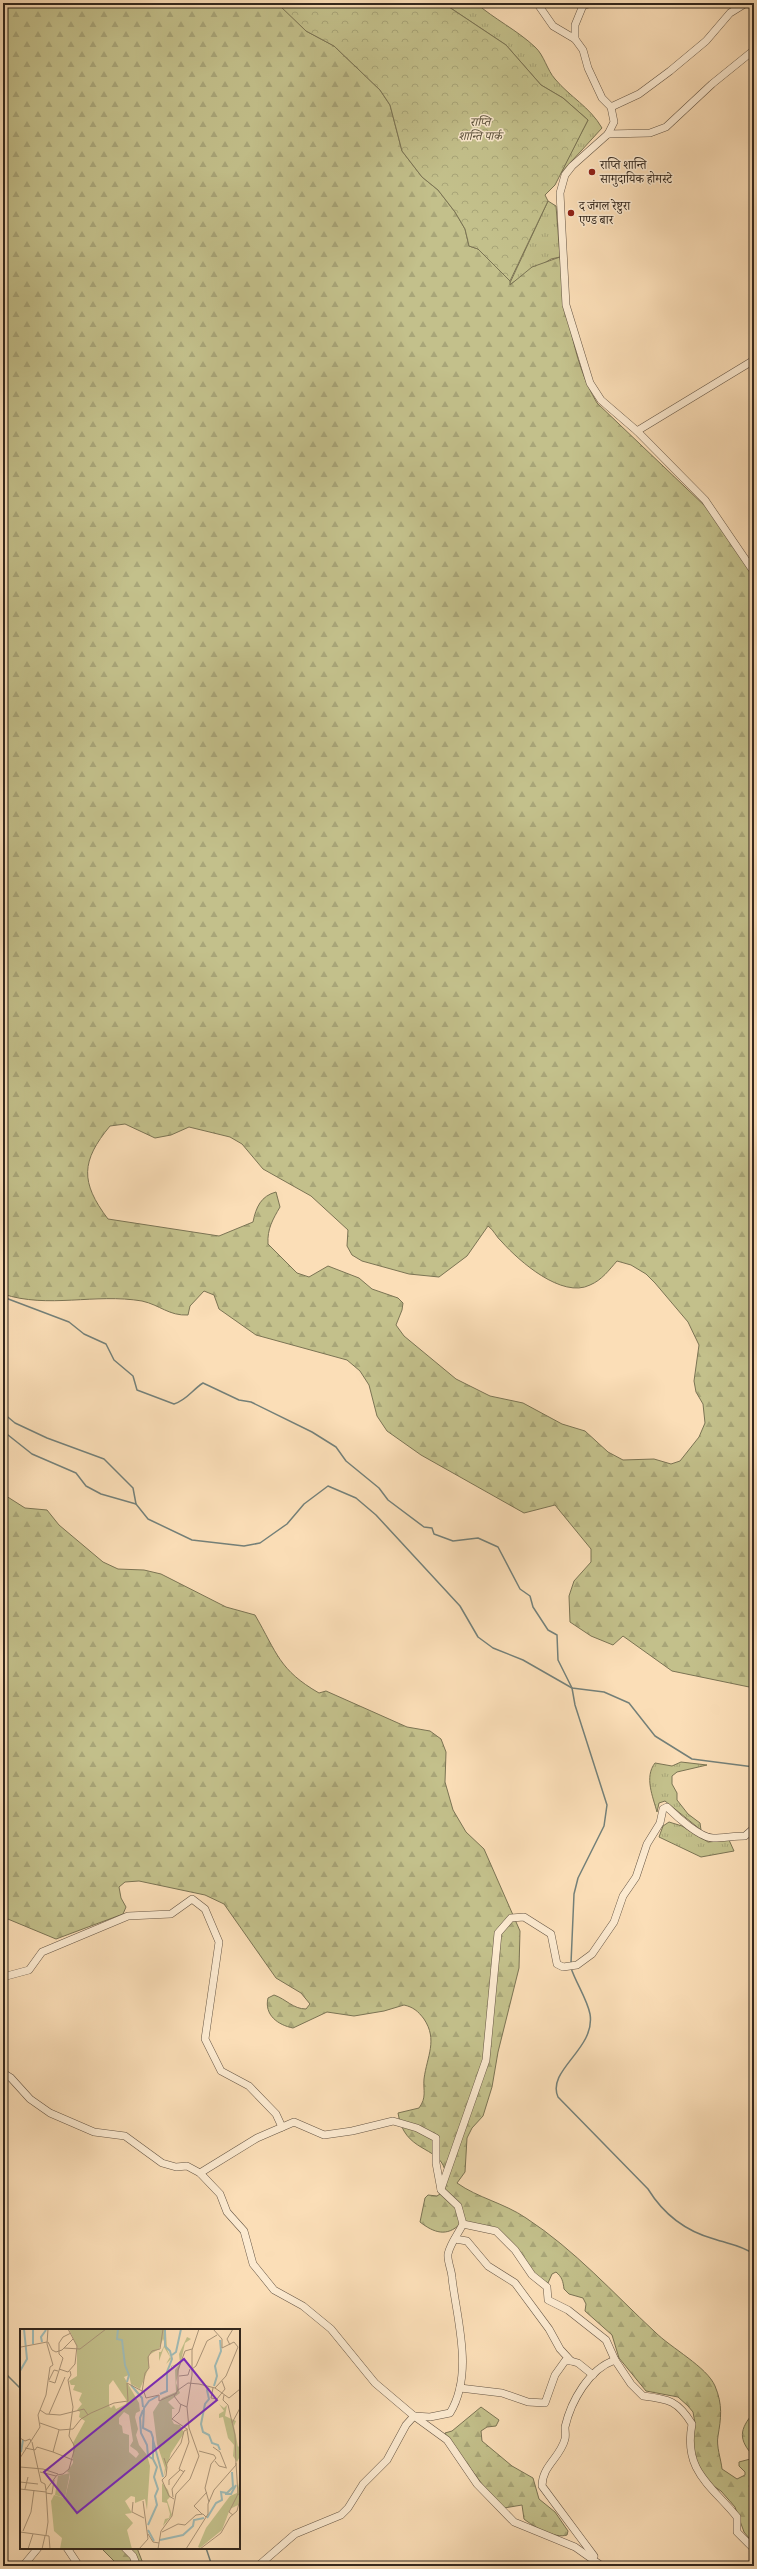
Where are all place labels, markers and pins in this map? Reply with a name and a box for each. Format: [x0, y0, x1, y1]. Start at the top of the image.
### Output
place label: राप्ति शान्ति सामुदायिक होमस्टे [599, 157, 674, 187]
marker: राप्ति शान्ति सामुदायिक होमस्टे [587, 167, 597, 177]
place label: द जंगल रेष्टुरा एण्ड बार [578, 198, 631, 228]
marker: द जंगल रेष्टुरा एण्ड बार [566, 208, 576, 218]

